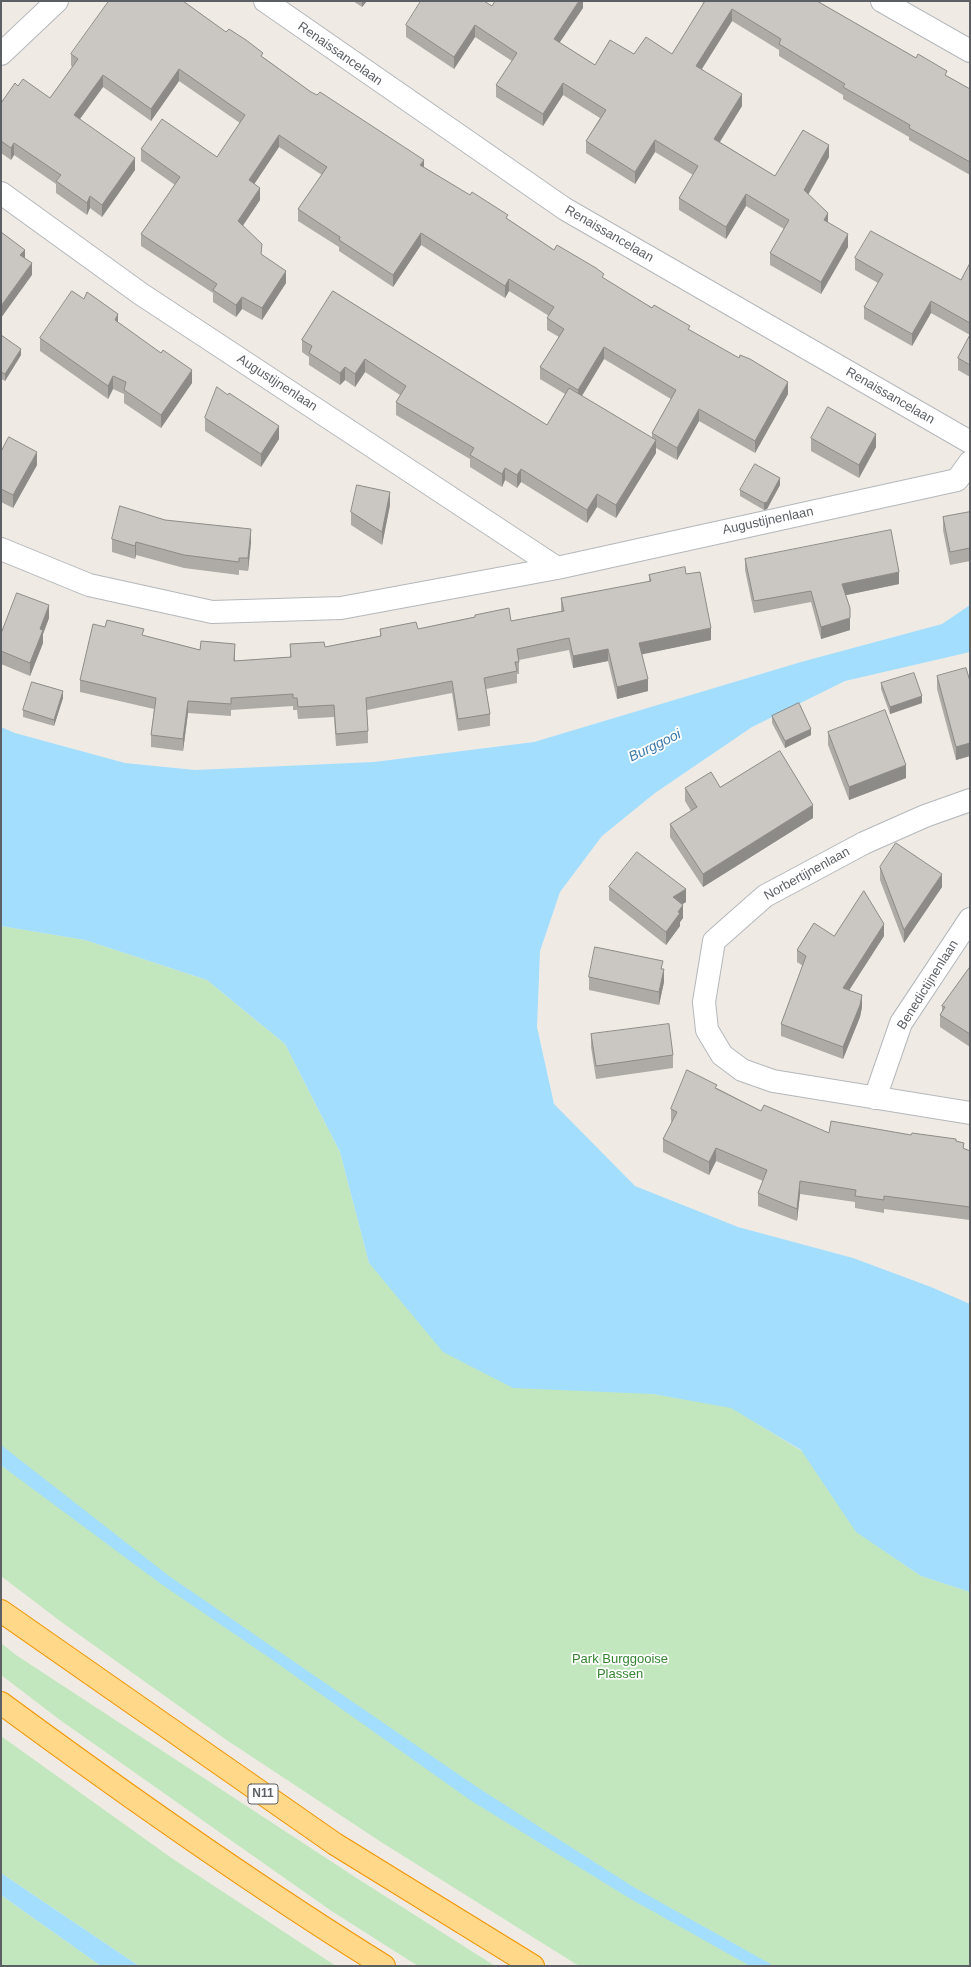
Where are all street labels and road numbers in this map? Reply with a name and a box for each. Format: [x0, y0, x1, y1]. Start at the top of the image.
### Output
street label: Renaissancelaan [295, 19, 385, 89]
street label: Renaissancelaan [562, 202, 656, 266]
street label: Augustijnenlaan [234, 351, 320, 415]
street label: Renaissancelaan [843, 364, 937, 428]
street label: Augustijnenlaan [721, 504, 815, 538]
street label: Norbertijnenlaan [762, 844, 852, 904]
street label: Benedictijnenlaan [894, 937, 962, 1033]
road number: N11 [248, 1784, 278, 1804]

